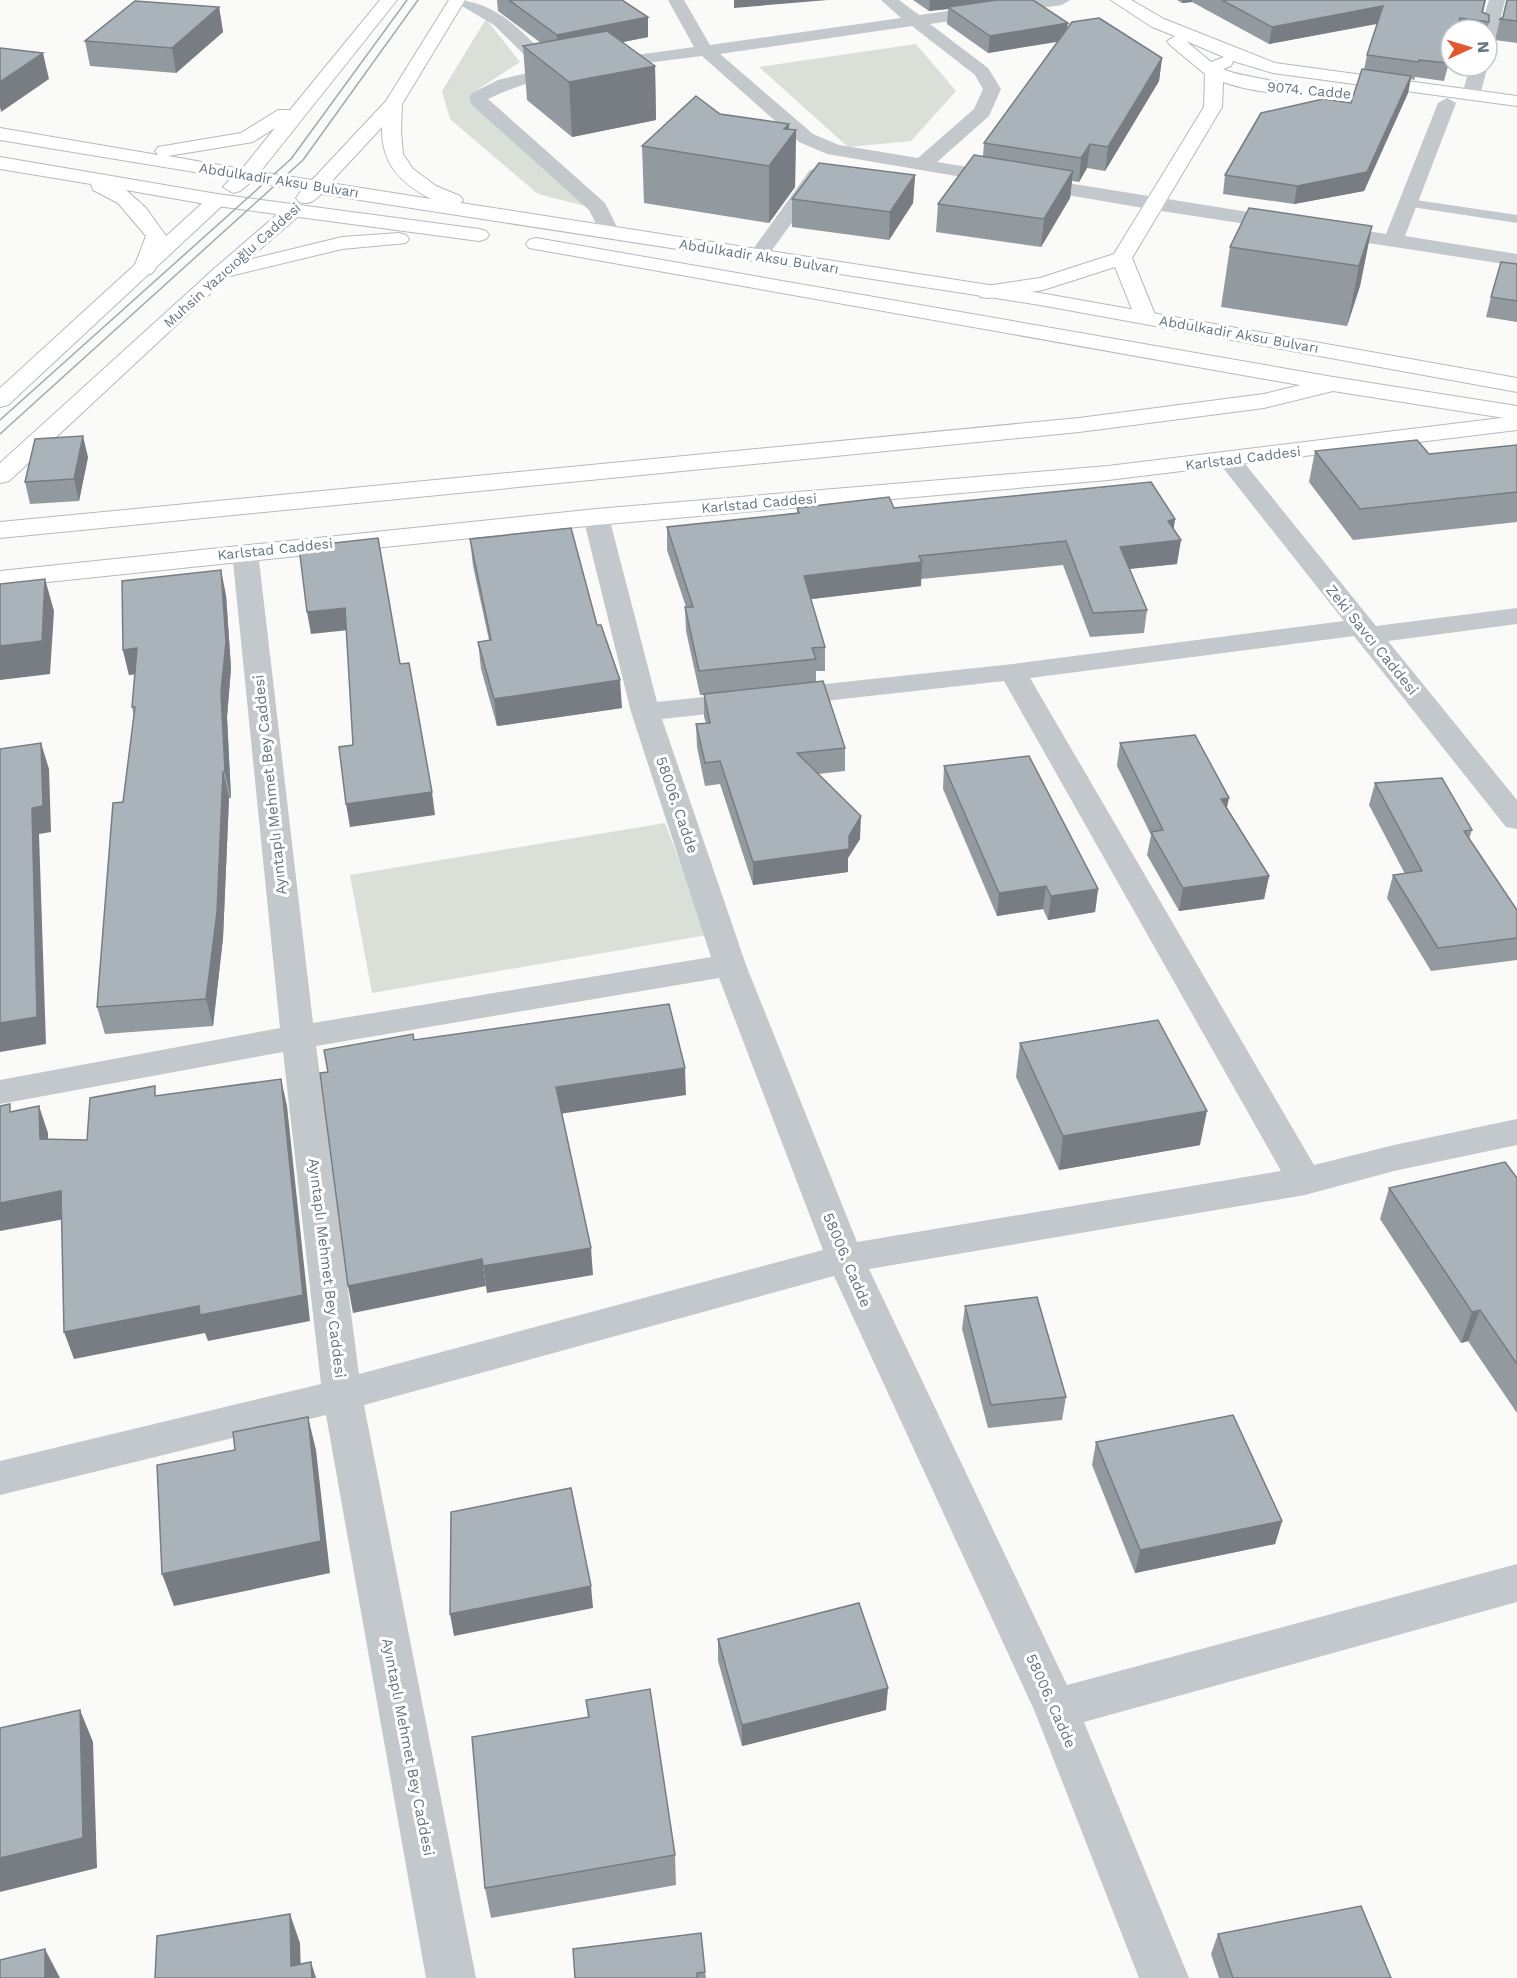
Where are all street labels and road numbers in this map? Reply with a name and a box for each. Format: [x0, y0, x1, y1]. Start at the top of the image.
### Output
street label: 9074. Cadde [1266, 78, 1352, 102]
street label: Abdulkadir Aksu Bulvarı [198, 159, 360, 201]
street label: Muhsin Yazıcıoğlu Caddesi [160, 199, 304, 331]
street label: Abdulkadir Aksu Bulvarı [678, 235, 840, 277]
street label: Abdulkadir Aksu Bulvarı [1158, 312, 1320, 356]
street label: Karlstad Caddesi [1185, 443, 1301, 473]
street label: Karlstad Caddesi [701, 490, 817, 516]
street label: Karlstad Caddesi [217, 535, 333, 563]
street label: Zeki Savcı Caddesi [1322, 581, 1422, 699]
street label: Ayıntaplı Mehmet Bey Caddesi [249, 674, 291, 896]
street label: 58006. Cadde [652, 754, 702, 856]
street label: Ayıntaplı Mehmet Bey Caddesi [305, 1157, 349, 1379]
street label: 58006. Cadde [819, 1210, 875, 1310]
street label: Ayıntaplı Mehmet Bey Caddesi [378, 1637, 438, 1857]
street label: 58006. Cadde [1022, 1651, 1080, 1751]

